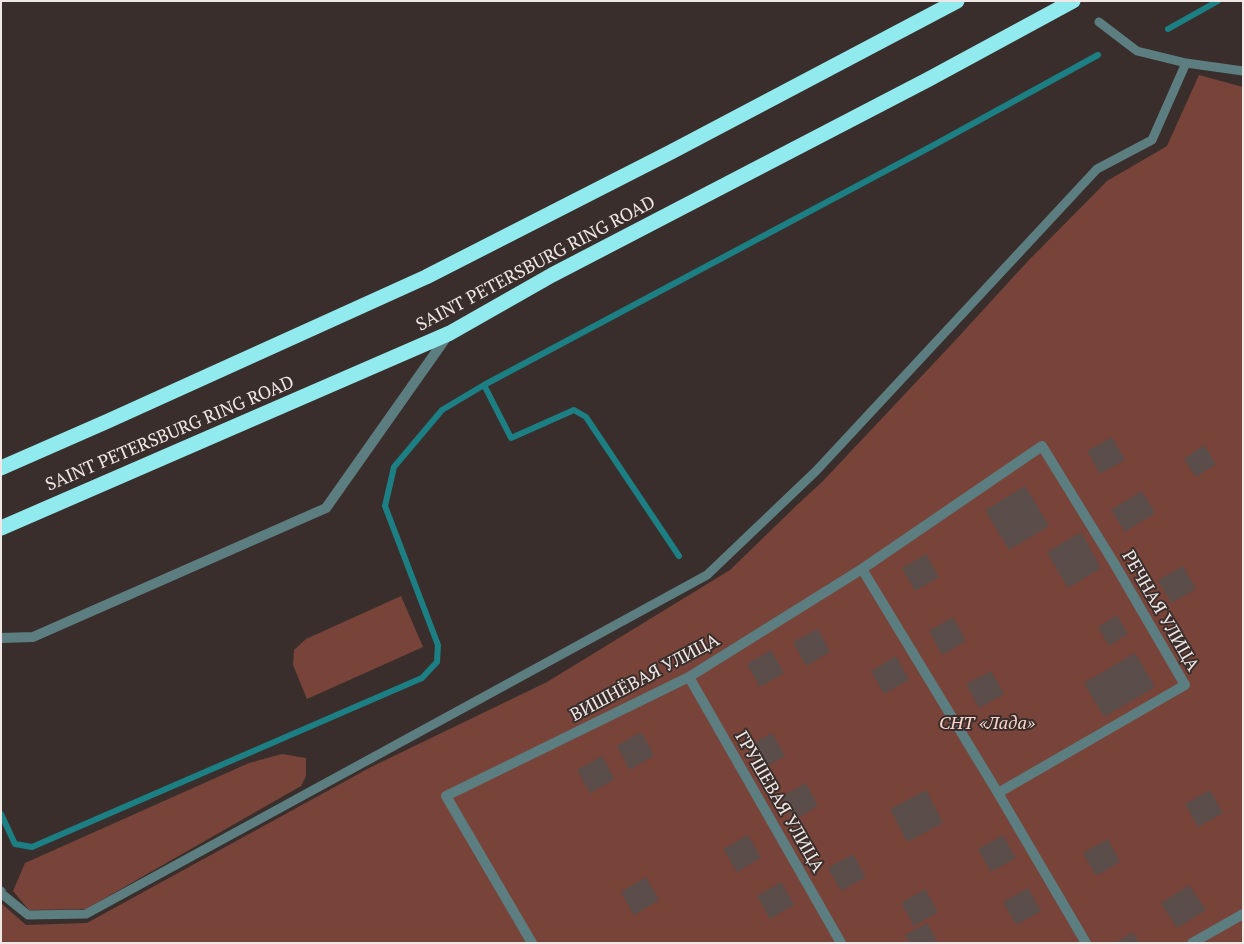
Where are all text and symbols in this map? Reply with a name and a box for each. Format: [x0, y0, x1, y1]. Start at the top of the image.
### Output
street label: SAINT PETERSBURG RING ROAD [413, 192, 659, 336]
street label: SAINT PETERSBURG RING ROAD [43, 372, 297, 496]
street label: РЕЧНАЯ УЛИЦА [1117, 547, 1203, 675]
street label: ВИШНЁВАЯ УЛИЦА [567, 630, 723, 726]
park label: СНТ «Лада» [939, 713, 1035, 735]
street label: ГРУШЕВАЯ УЛИЦА [730, 728, 828, 876]

